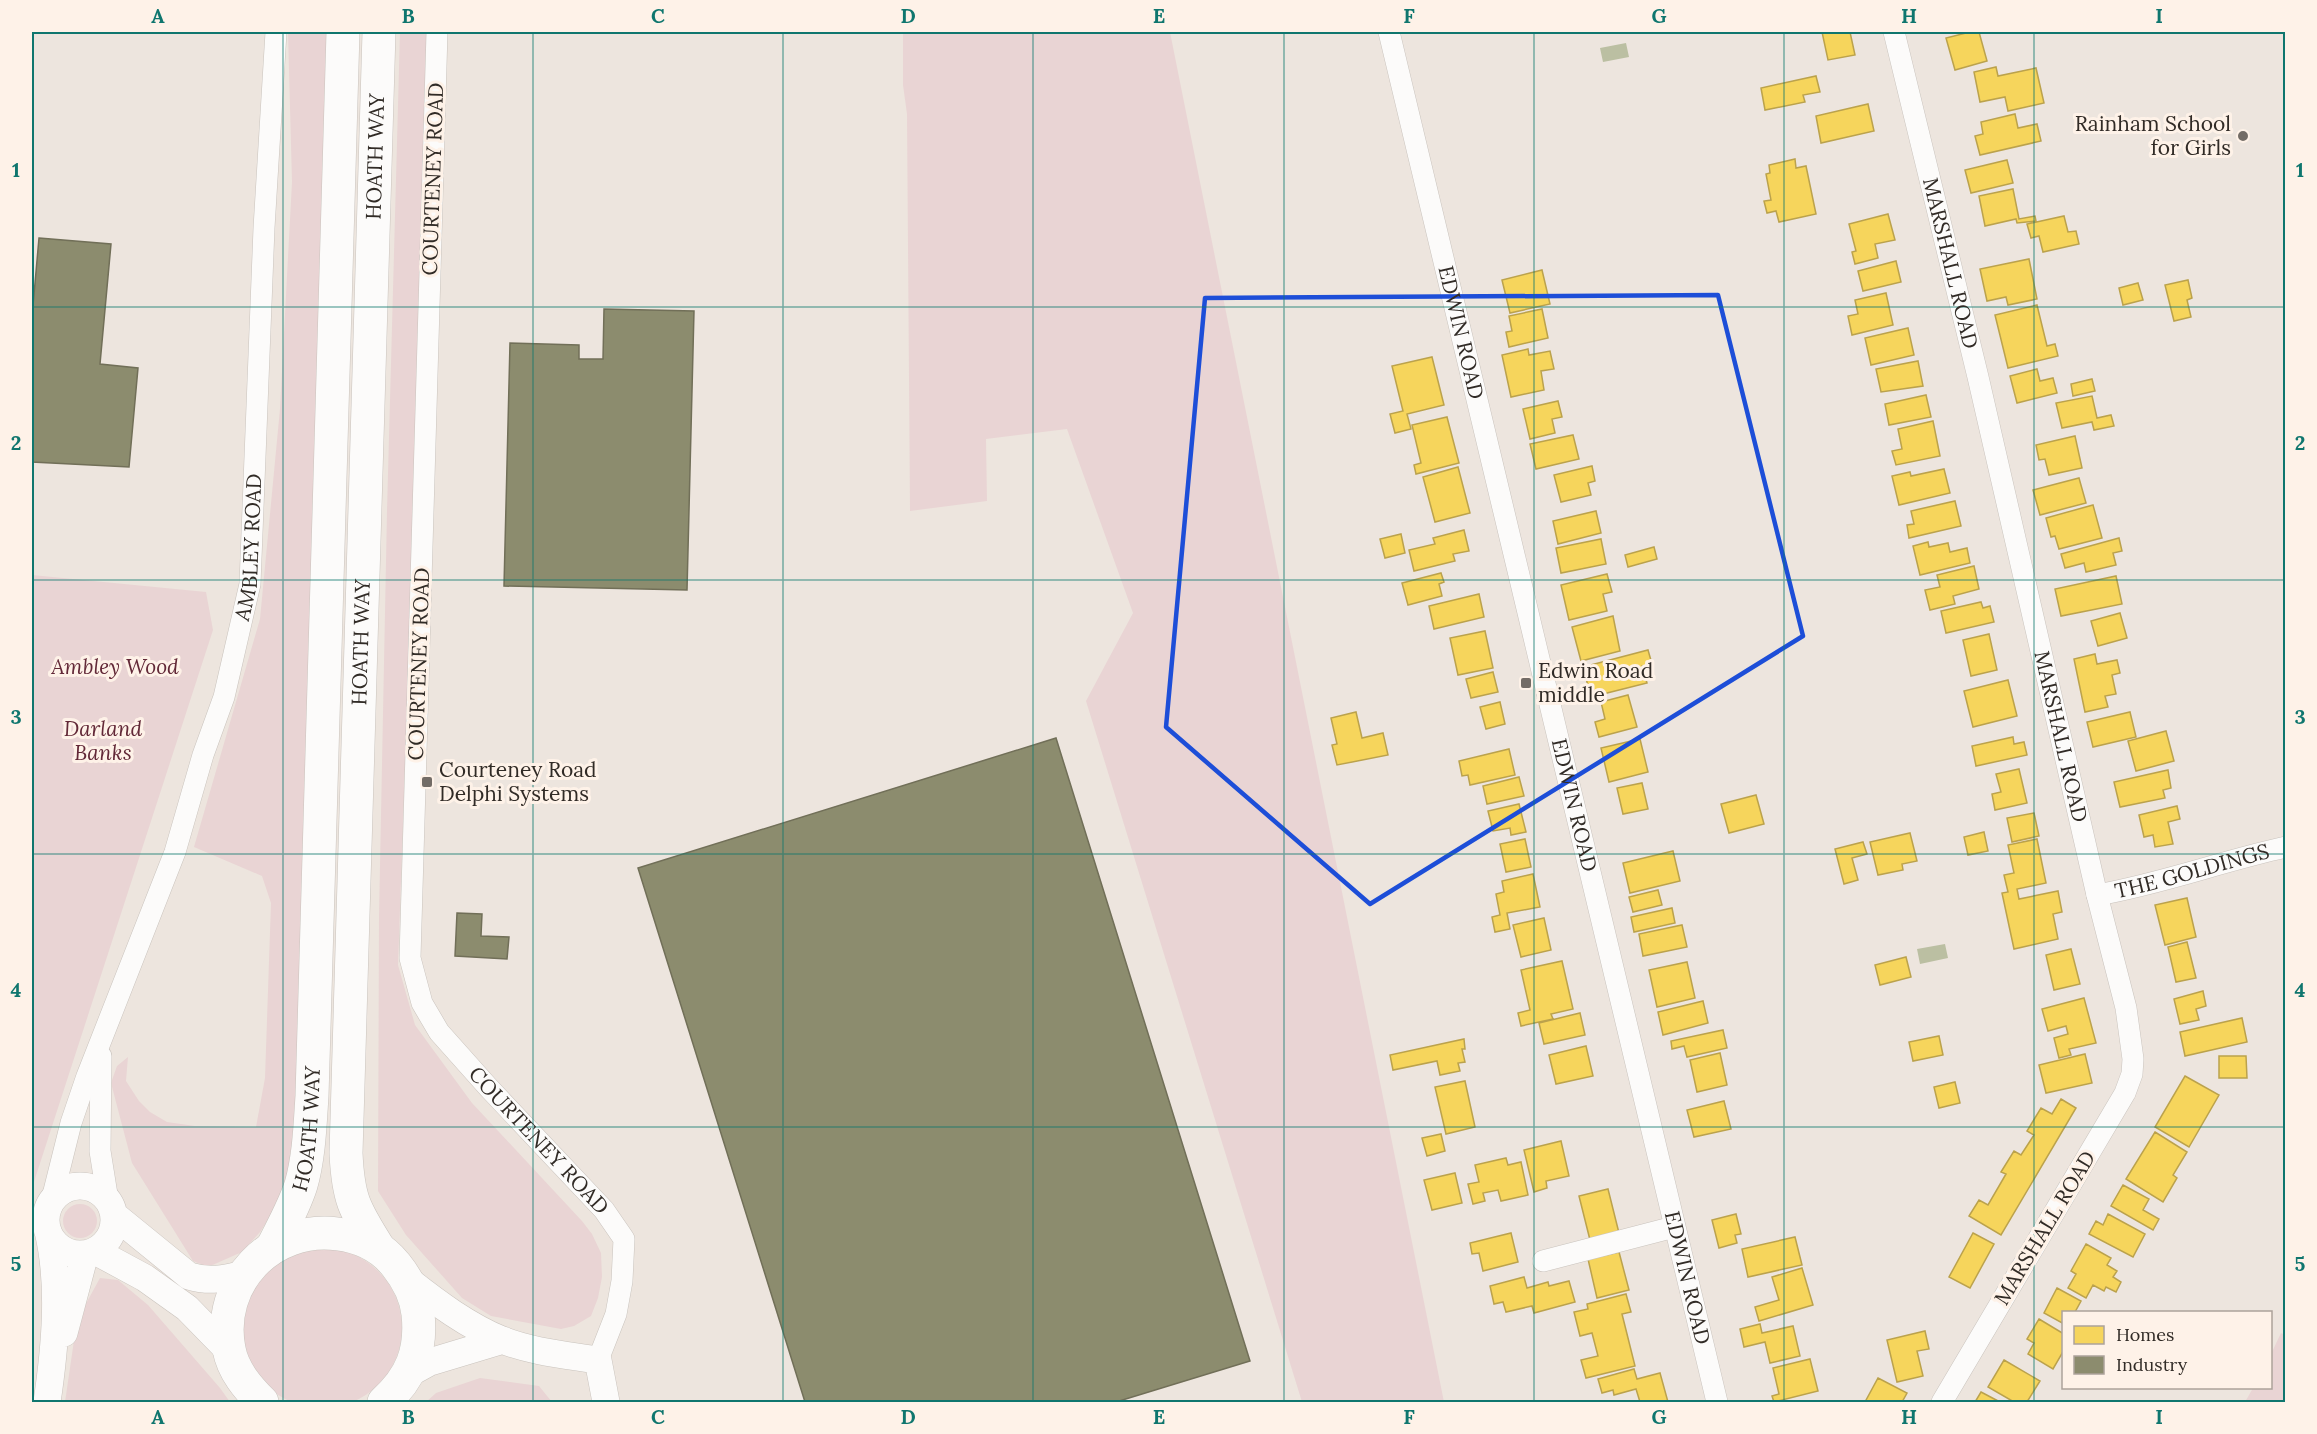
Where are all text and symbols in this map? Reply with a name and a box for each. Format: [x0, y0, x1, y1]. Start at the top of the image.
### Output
text: A [151, 3, 165, 28]
text: B [401, 3, 415, 28]
text: C [651, 3, 665, 28]
text: D [900, 3, 916, 28]
text: E [1153, 3, 1165, 28]
text: F [1403, 3, 1415, 28]
text: G [1651, 3, 1667, 28]
text: H [1901, 3, 1917, 28]
text: I [2155, 3, 2163, 28]
street label: COURTENEY ROAD [416, 82, 449, 276]
street label: HOATH WAY [359, 92, 390, 220]
place label: Rainham School for Girls [2075, 110, 2231, 161]
marker: Rainham School for Girls [2236, 129, 2250, 143]
text: 1 [12, 157, 20, 182]
text: 1 [2296, 157, 2304, 182]
street label: MARSHALL ROAD [1917, 175, 1985, 352]
street label: EDWIN ROAD [1432, 263, 1490, 402]
text: 2 [11, 430, 21, 455]
text: 2 [2295, 430, 2305, 455]
street label: AMBLEY ROAD [228, 473, 267, 624]
street label: COURTENEY ROAD [402, 567, 435, 761]
street label: HOATH WAY [345, 578, 376, 706]
street label: MARSHALL ROAD [2028, 648, 2094, 825]
park label: Ambley Wood [50, 653, 179, 680]
place label: Edwin Road middle [1538, 657, 1653, 708]
marker: Edwin Road middle [1519, 676, 1533, 690]
text: 3 [10, 704, 22, 729]
text: 3 [2294, 704, 2306, 729]
park label: Darland Banks [64, 715, 143, 766]
street label: EDWIN ROAD [1546, 736, 1604, 874]
place label: Courteney Road Delphi Systems [439, 756, 597, 807]
marker: Courteney Road Delphi Systems [420, 775, 434, 789]
street label: THE GOLDINGS [2112, 837, 2272, 904]
text: 4 [11, 977, 22, 1002]
text: 4 [2295, 977, 2306, 1002]
street label: COURTENEY ROAD [463, 1061, 615, 1220]
street label: HOATH WAY [286, 1065, 326, 1195]
street label: MARSHALL ROAD [1988, 1146, 2101, 1310]
street label: EDWIN ROAD [1659, 1208, 1717, 1347]
text: 5 [11, 1251, 22, 1276]
text: 5 [2295, 1251, 2306, 1276]
legend [2062, 1311, 2272, 1389]
text: Homes [2116, 1323, 2174, 1346]
text: Industry [2116, 1353, 2188, 1376]
text: A [151, 1404, 165, 1429]
text: B [401, 1404, 415, 1429]
text: C [651, 1404, 665, 1429]
text: D [900, 1404, 916, 1429]
text: E [1153, 1404, 1165, 1429]
text: F [1403, 1404, 1415, 1429]
text: G [1651, 1404, 1667, 1429]
text: H [1901, 1404, 1917, 1429]
text: I [2155, 1404, 2163, 1429]

